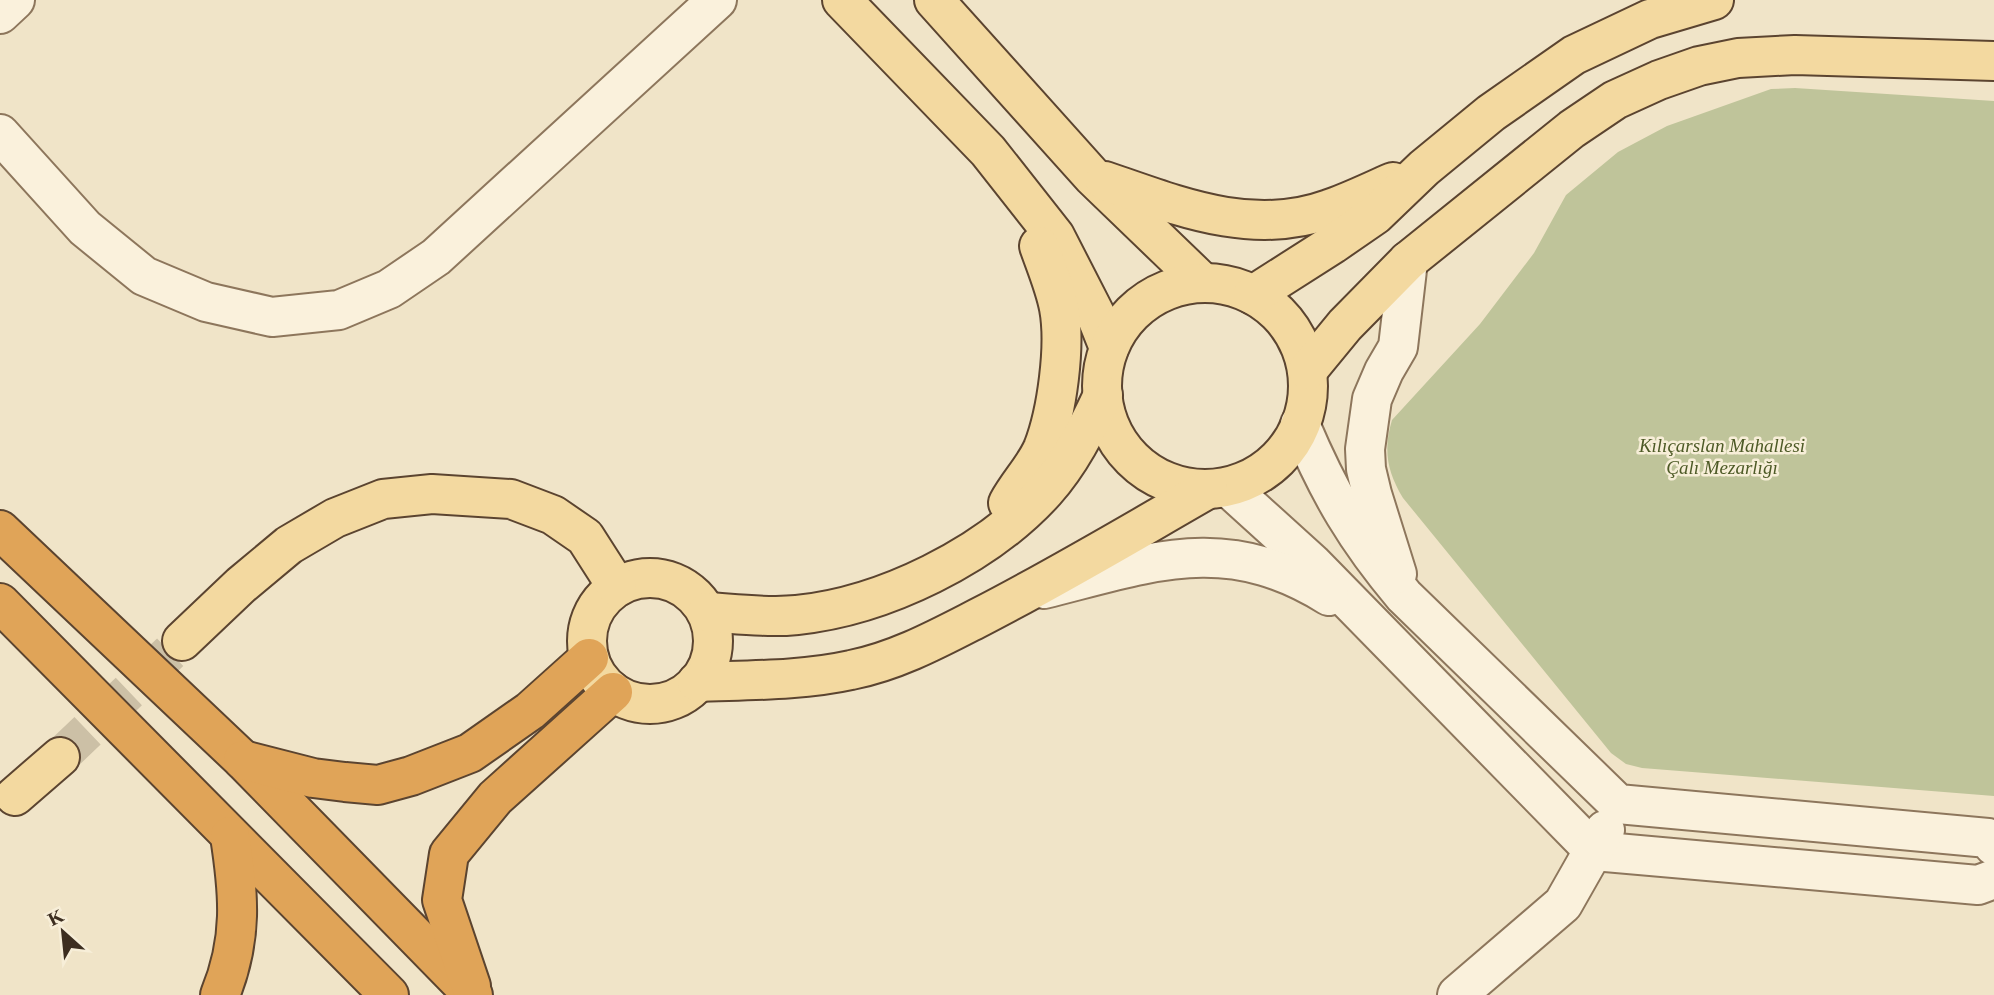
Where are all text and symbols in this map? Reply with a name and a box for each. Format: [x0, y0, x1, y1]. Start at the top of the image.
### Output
park label: Kılıçarslan Mahallesi Çalı Mezarlığı [1638, 435, 1805, 478]
north arrow [28, 897, 98, 967]
text: K [44, 904, 67, 930]

